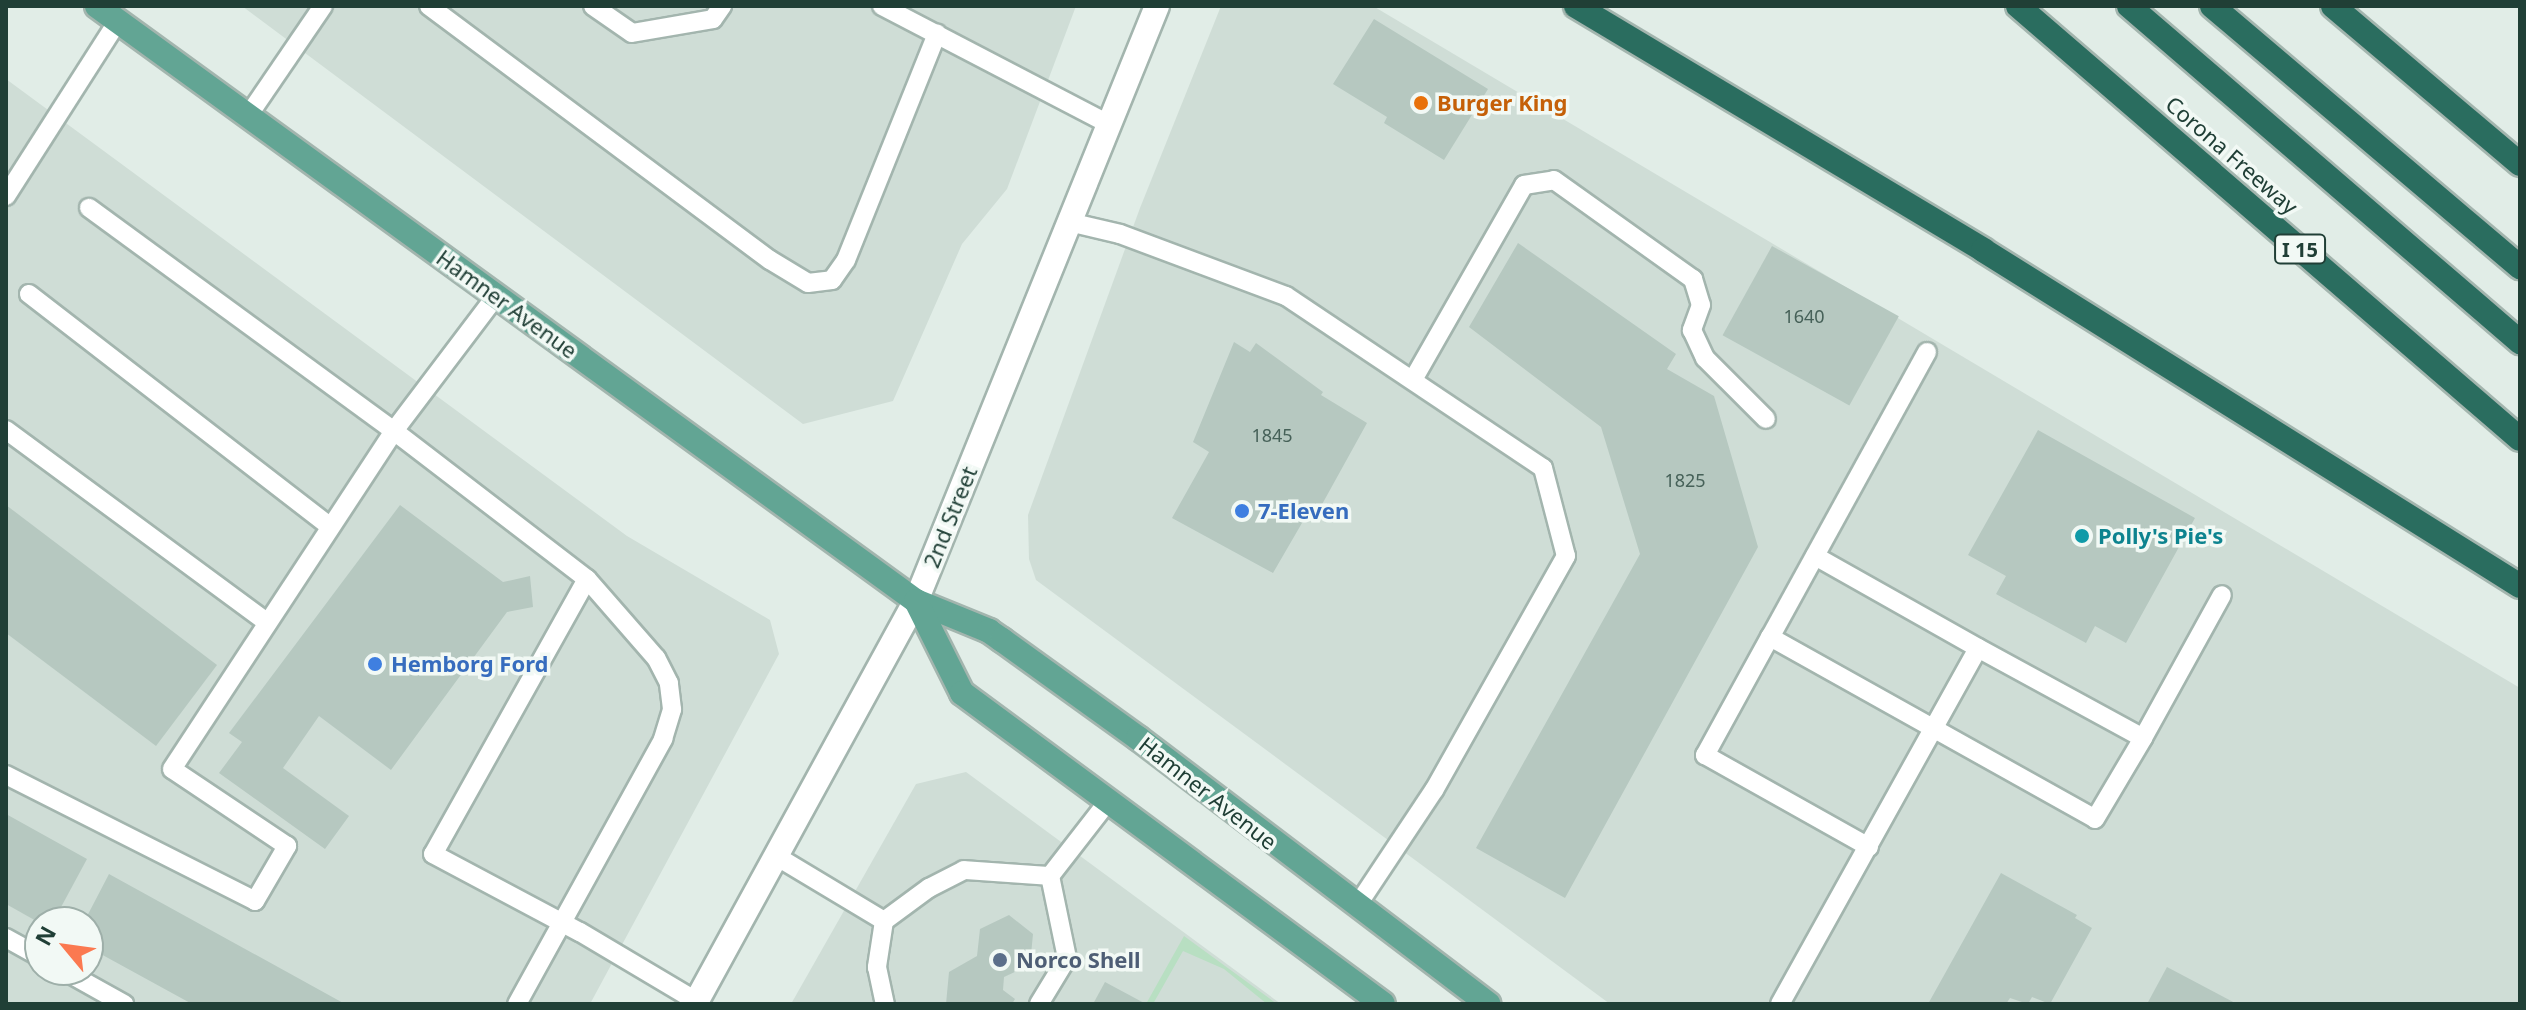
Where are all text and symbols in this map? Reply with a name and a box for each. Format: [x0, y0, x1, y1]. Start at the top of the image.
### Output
place label: Burger King [1437, 90, 1568, 116]
street label: Corona Freeway [2161, 91, 2303, 219]
marker: Burger King [1412, 94, 1430, 112]
road number: I 15 [2274, 233, 2326, 265]
street label: Hamner Avenue [432, 244, 582, 364]
house number: 1640 [1783, 305, 1825, 327]
house number: 1845 [1251, 424, 1293, 446]
street label: 2nd Street [918, 463, 982, 571]
house number: 1825 [1664, 469, 1706, 491]
place label: 7-Eleven [1258, 498, 1349, 524]
marker: 7-Eleven [1233, 502, 1251, 520]
place label: Polly's Pie's [2098, 523, 2223, 549]
marker: Polly's Pie's [2073, 527, 2091, 545]
place label: Hemborg Ford [391, 651, 548, 677]
marker: Hemborg Ford [366, 655, 384, 673]
street label: Hamner Avenue [1134, 731, 1282, 855]
north arrow [24, 906, 104, 986]
text: N [27, 920, 62, 950]
place label: Norco Shell [1016, 947, 1141, 973]
marker: Norco Shell [991, 951, 1009, 969]

